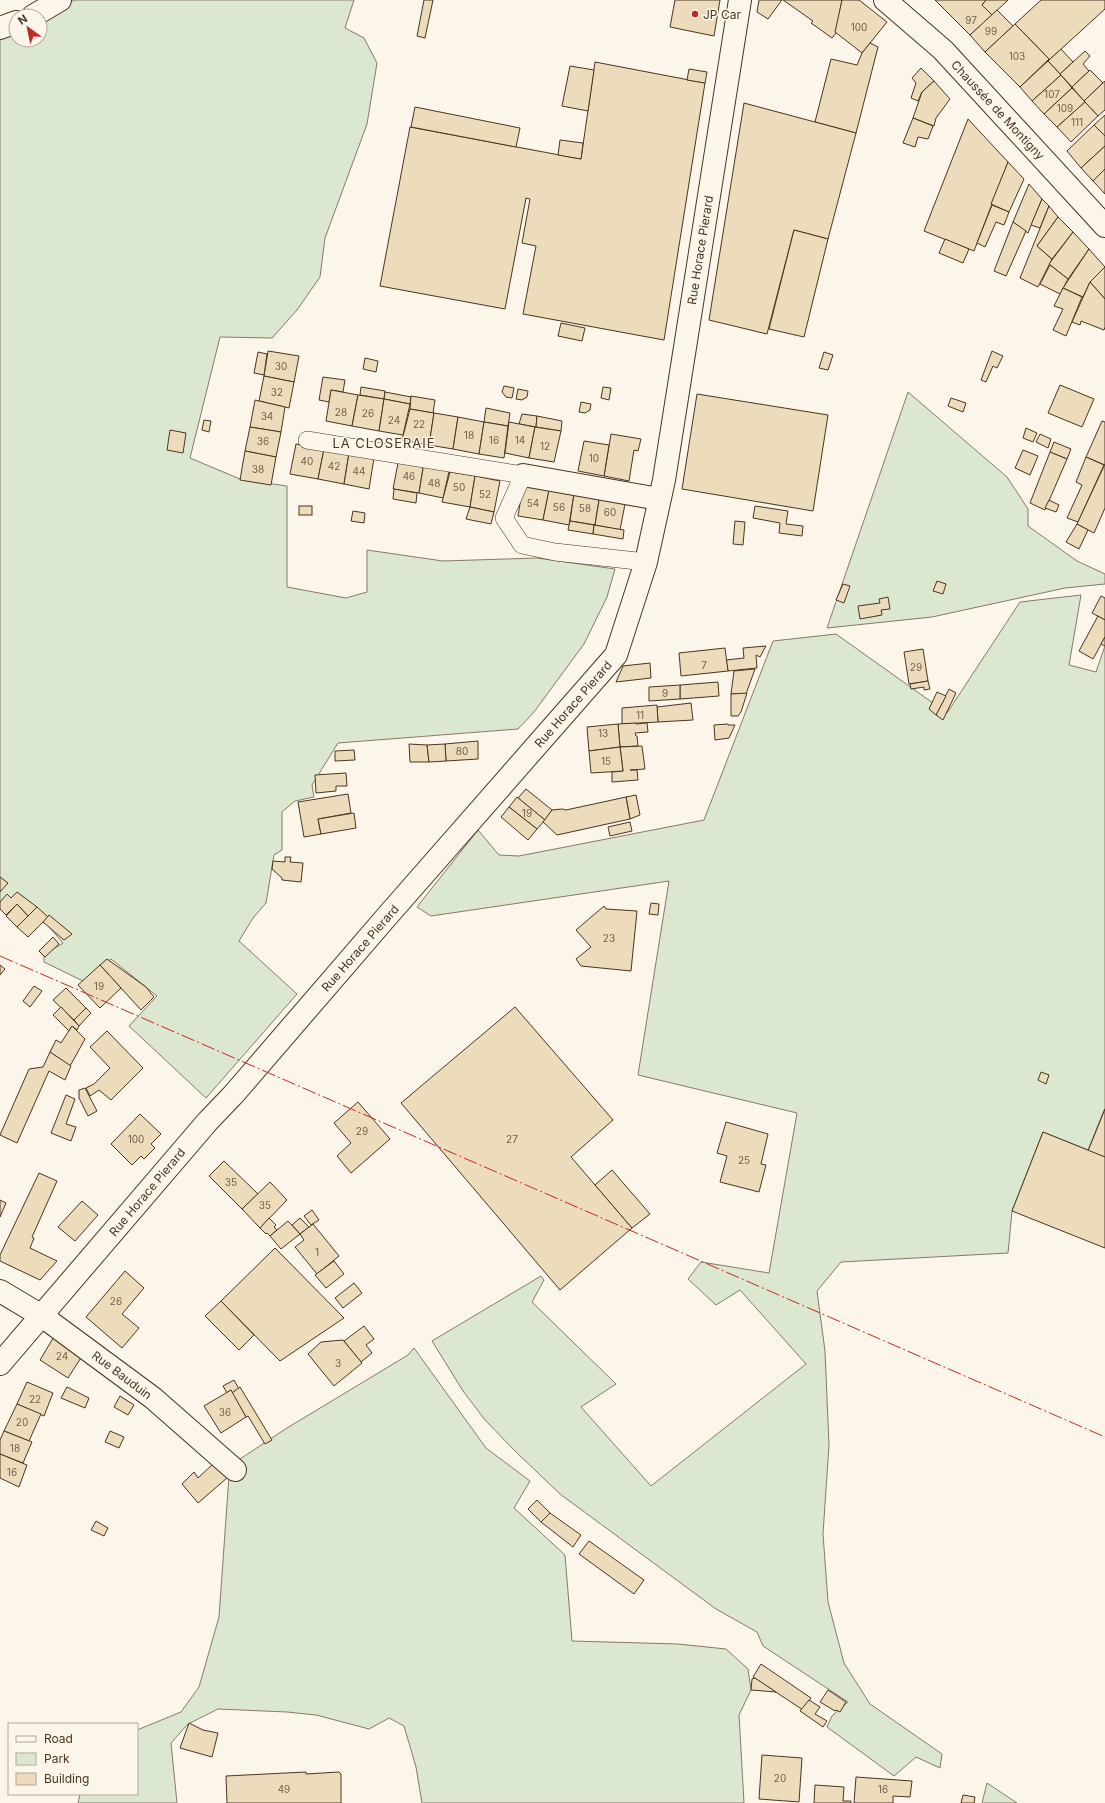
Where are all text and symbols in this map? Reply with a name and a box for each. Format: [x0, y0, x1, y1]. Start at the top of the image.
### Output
place label: JP Car [703, 7, 741, 22]
north arrow [8, 8, 48, 48]
marker: JP Car [690, 9, 700, 19]
text: N [15, 11, 30, 28]
house number: 97 [965, 14, 977, 26]
house number: 100 [851, 21, 867, 33]
house number: 99 [985, 25, 997, 37]
house number: 103 [1009, 50, 1025, 62]
street label: Chaussée de Montigny [948, 57, 1048, 163]
house number: 107 [1044, 88, 1060, 100]
house number: 109 [1057, 102, 1073, 114]
house number: 111 [1071, 116, 1083, 128]
street label: Rue Horace Pierard [684, 194, 716, 306]
house number: 30 [275, 360, 287, 372]
house number: 32 [271, 386, 283, 398]
house number: 28 [335, 406, 347, 418]
house number: 26 [362, 407, 374, 419]
house number: 34 [261, 410, 273, 422]
house number: 24 [388, 414, 400, 426]
house number: 22 [413, 418, 425, 430]
house number: 18 [464, 429, 474, 441]
house number: 16 [489, 434, 499, 446]
house number: 14 [515, 434, 525, 446]
house number: 36 [257, 435, 269, 447]
district label: LA CLOSERAIE [332, 435, 436, 451]
house number: 12 [540, 440, 550, 452]
house number: 10 [589, 452, 599, 464]
house number: 40 [301, 455, 313, 467]
house number: 42 [328, 460, 340, 472]
house number: 38 [252, 463, 264, 475]
house number: 44 [353, 465, 365, 477]
house number: 46 [403, 470, 415, 482]
house number: 48 [428, 477, 440, 489]
house number: 50 [453, 481, 465, 493]
house number: 52 [479, 488, 491, 500]
house number: 54 [527, 497, 539, 509]
house number: 56 [553, 501, 565, 513]
house number: 58 [579, 502, 591, 514]
house number: 60 [604, 506, 616, 518]
street label: Rue Horace Pierard [531, 657, 615, 751]
house number: 7 [701, 659, 707, 671]
house number: 29 [910, 661, 922, 673]
house number: 9 [662, 687, 668, 699]
house number: 11 [636, 709, 644, 721]
house number: 13 [598, 727, 608, 739]
house number: 80 [456, 745, 468, 757]
house number: 15 [601, 755, 611, 767]
house number: 19 [522, 807, 532, 819]
street label: Rue Horace Pierard [318, 901, 402, 995]
house number: 23 [603, 932, 615, 944]
house number: 19 [94, 980, 104, 992]
house number: 29 [356, 1125, 368, 1137]
house number: 100 [128, 1133, 144, 1145]
house number: 27 [506, 1133, 518, 1145]
street label: Rue Horace Pierard [106, 1145, 188, 1239]
house number: 25 [738, 1154, 750, 1166]
house number: 35 [225, 1176, 237, 1188]
house number: 35 [259, 1199, 271, 1211]
house number: 1 [315, 1246, 319, 1258]
house number: 26 [110, 1295, 122, 1307]
street label: Rue Bauduin [89, 1348, 155, 1402]
house number: 24 [56, 1350, 68, 1362]
house number: 3 [335, 1357, 341, 1369]
house number: 22 [29, 1393, 41, 1405]
house number: 36 [219, 1406, 231, 1418]
house number: 20 [16, 1416, 28, 1428]
house number: 18 [10, 1442, 20, 1454]
house number: 16 [7, 1466, 17, 1478]
legend [8, 1723, 138, 1795]
text: Road [44, 1731, 73, 1746]
text: Park [44, 1751, 70, 1766]
text: Building [44, 1771, 89, 1786]
house number: 20 [774, 1772, 786, 1784]
house number: 49 [278, 1783, 290, 1795]
house number: 16 [878, 1783, 888, 1795]

